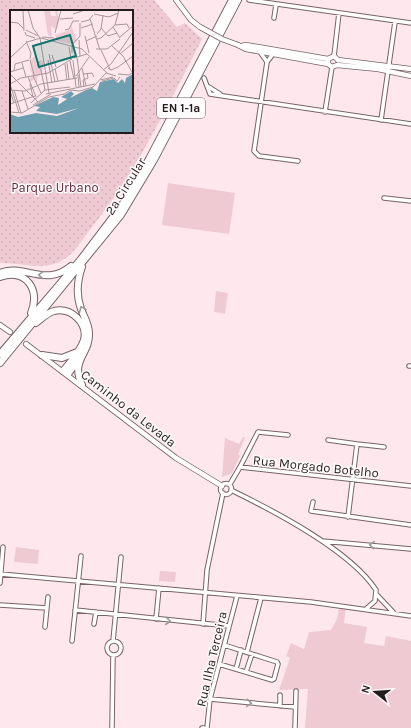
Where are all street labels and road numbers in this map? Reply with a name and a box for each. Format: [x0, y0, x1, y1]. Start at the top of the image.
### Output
road number: EN 1-1ª [157, 98, 205, 118]
street label: 2ª Circular [102, 155, 149, 218]
street label: Caminho da Levada [78, 367, 179, 450]
street label: Rua Morgado Botelho [252, 452, 380, 481]
street label: Rua Ilha Terceira [193, 610, 230, 708]

